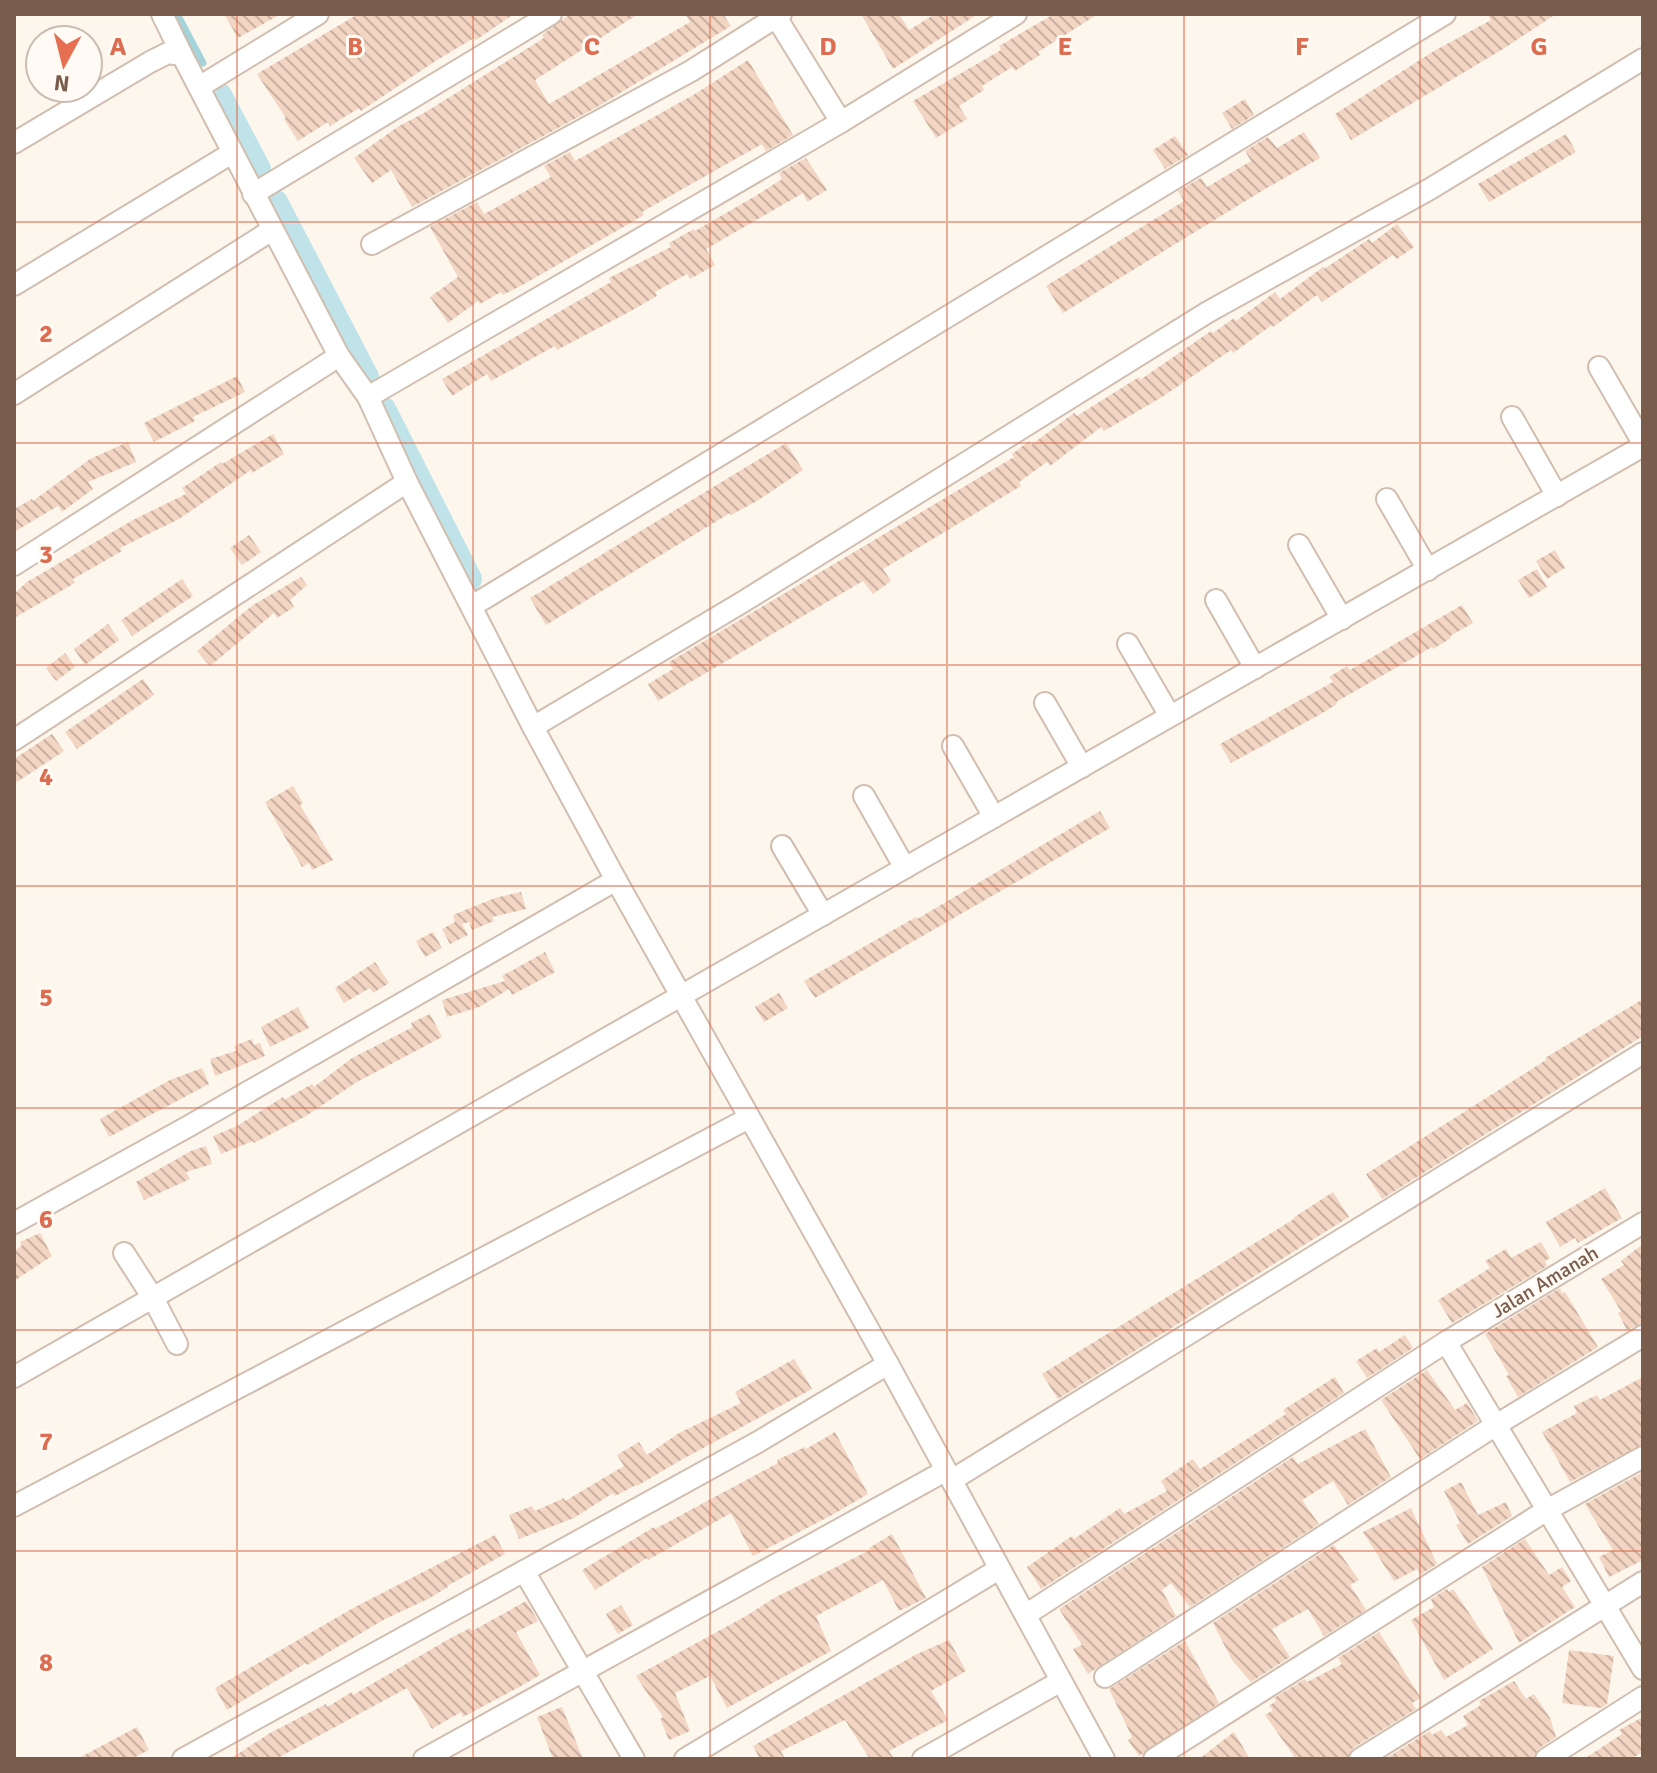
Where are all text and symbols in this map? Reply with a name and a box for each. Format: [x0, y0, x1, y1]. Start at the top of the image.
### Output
north arrow [24, 24, 104, 104]
text: A [110, 31, 127, 63]
text: B [347, 31, 363, 63]
text: C [584, 31, 600, 63]
text: D [819, 31, 837, 63]
text: E [1058, 31, 1072, 63]
text: F [1295, 31, 1309, 63]
text: G [1530, 31, 1548, 63]
text: N [52, 69, 71, 98]
text: 2 [39, 318, 53, 350]
text: 3 [39, 539, 53, 571]
text: 4 [39, 761, 53, 793]
text: 5 [39, 982, 53, 1014]
text: 6 [39, 1204, 53, 1236]
street label: Jalan Amanah [1487, 1240, 1603, 1324]
text: 7 [39, 1426, 53, 1458]
text: 8 [39, 1647, 53, 1679]

